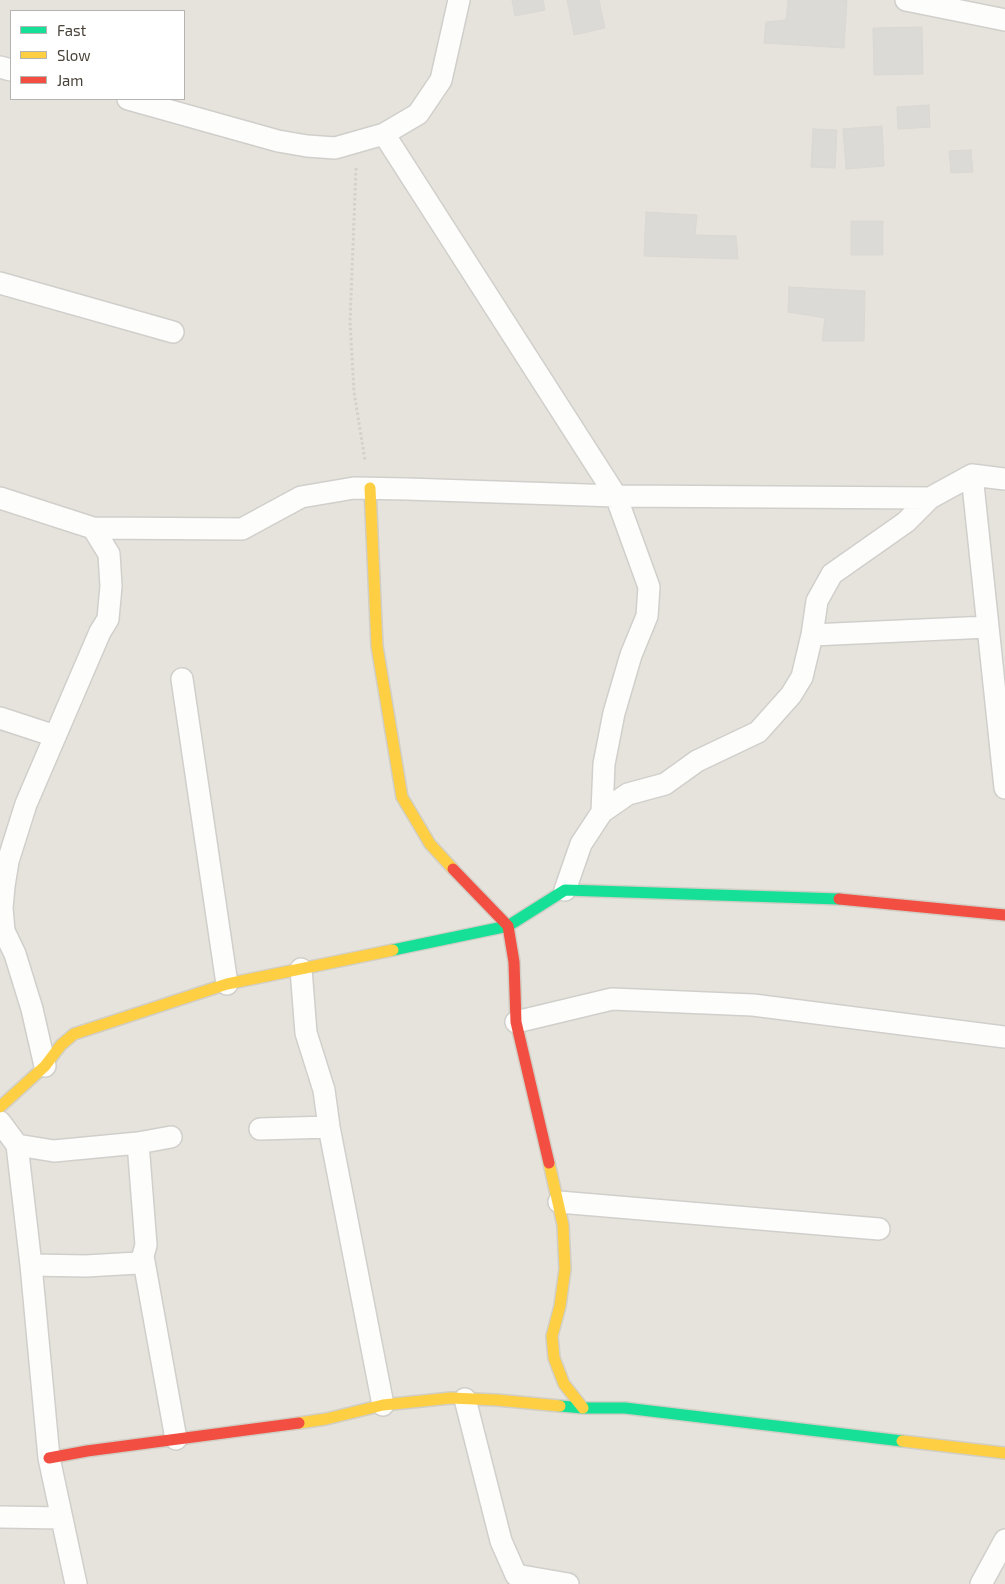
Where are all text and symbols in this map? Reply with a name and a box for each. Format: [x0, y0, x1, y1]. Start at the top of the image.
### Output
legend [10, 10, 185, 100]
text: Fast [57, 21, 86, 39]
text: Slow [57, 46, 91, 64]
text: Jam [57, 71, 83, 89]

